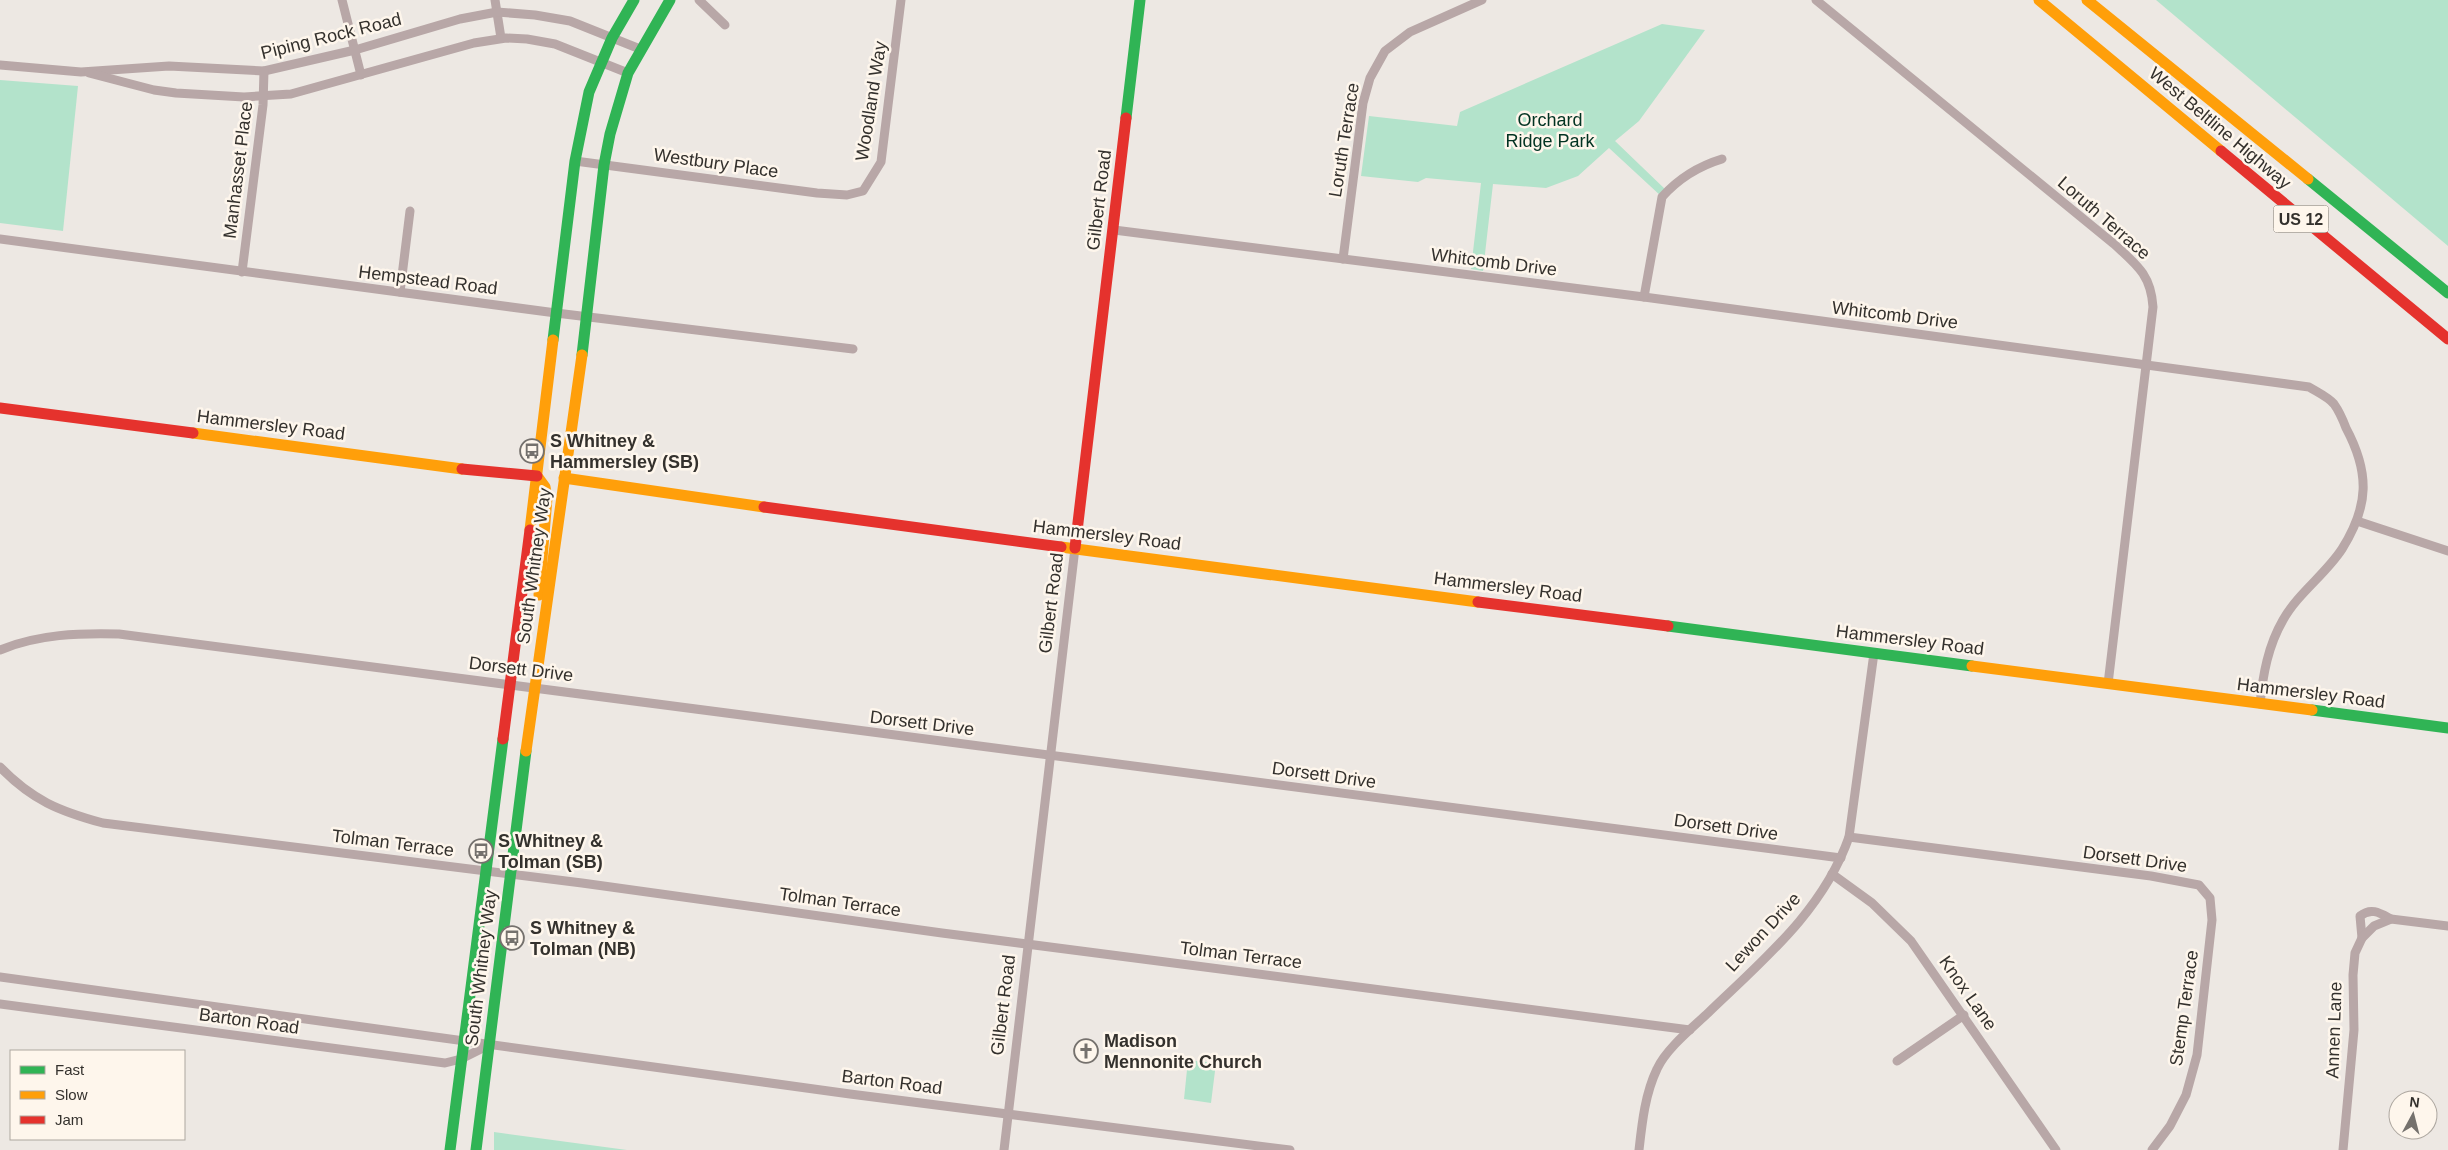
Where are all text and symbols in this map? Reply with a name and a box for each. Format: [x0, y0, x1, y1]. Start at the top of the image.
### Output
street label: Piping Rock Road [259, 9, 403, 63]
street label: Woodland Way [852, 40, 890, 162]
street label: West Beltline Highway [2145, 63, 2295, 193]
street label: Loruth Terrace [1325, 81, 1363, 199]
street label: Manhasset Place [220, 100, 256, 240]
park label: Orchard Ridge Park [1505, 110, 1596, 151]
street label: Westbury Place [652, 144, 780, 182]
street label: Gilbert Road [1083, 149, 1115, 251]
street label: Loruth Terrace [2054, 172, 2154, 264]
road number: US 12 [2274, 205, 2328, 232]
street label: Whitcomb Drive [1430, 244, 1558, 280]
street label: Hempstead Road [357, 262, 499, 298]
street label: Whitcomb Drive [1831, 297, 1959, 333]
street label: Hammersley Road [196, 406, 346, 444]
place label: S Whitney & Hammersley (SB) [550, 431, 699, 472]
bus stop icon: S Whitney & Hammersley (SB) [519, 438, 545, 464]
street label: South Whitney Way [513, 487, 555, 645]
street label: Hammersley Road [1032, 516, 1182, 554]
street label: Gilbert Road [1035, 552, 1067, 654]
street label: Hammersley Road [1433, 568, 1583, 606]
street label: Hammersley Road [1835, 621, 1985, 659]
street label: Dorsett Drive [468, 653, 574, 685]
street label: Hammersley Road [2236, 674, 2386, 712]
street label: Dorsett Drive [869, 707, 975, 739]
street label: Dorsett Drive [1271, 758, 1377, 792]
street label: Dorsett Drive [1673, 810, 1779, 844]
street label: Tolman Terrace [331, 826, 455, 860]
place label: S Whitney & Tolman (SB) [498, 831, 603, 872]
bus stop icon: S Whitney & Tolman (SB) [468, 838, 494, 864]
street label: Dorsett Drive [2082, 842, 2188, 876]
street label: Tolman Terrace [778, 884, 902, 920]
street label: South Whitney Way [461, 889, 501, 1047]
street label: Lewon Drive [1722, 889, 1804, 975]
place label: S Whitney & Tolman (NB) [530, 918, 636, 959]
bus stop icon: S Whitney & Tolman (NB) [499, 925, 525, 951]
street label: Tolman Terrace [1179, 938, 1303, 972]
street label: Stemp Terrace [2166, 949, 2202, 1067]
street label: Knox Lane [1935, 952, 2001, 1034]
street label: Gilbert Road [987, 954, 1019, 1056]
street label: Annen Lane [2322, 981, 2346, 1079]
street label: Barton Road [198, 1004, 300, 1038]
place label: Madison Mennonite Church [1104, 1031, 1262, 1072]
church icon: Madison Mennonite Church [1073, 1038, 1099, 1064]
legend [10, 1050, 185, 1140]
text: Fast [55, 1061, 85, 1078]
street label: Barton Road [841, 1066, 943, 1098]
text: Slow [55, 1086, 88, 1103]
north arrow [2388, 1090, 2438, 1140]
text: N [2409, 1094, 2421, 1111]
text: Jam [55, 1111, 83, 1128]

